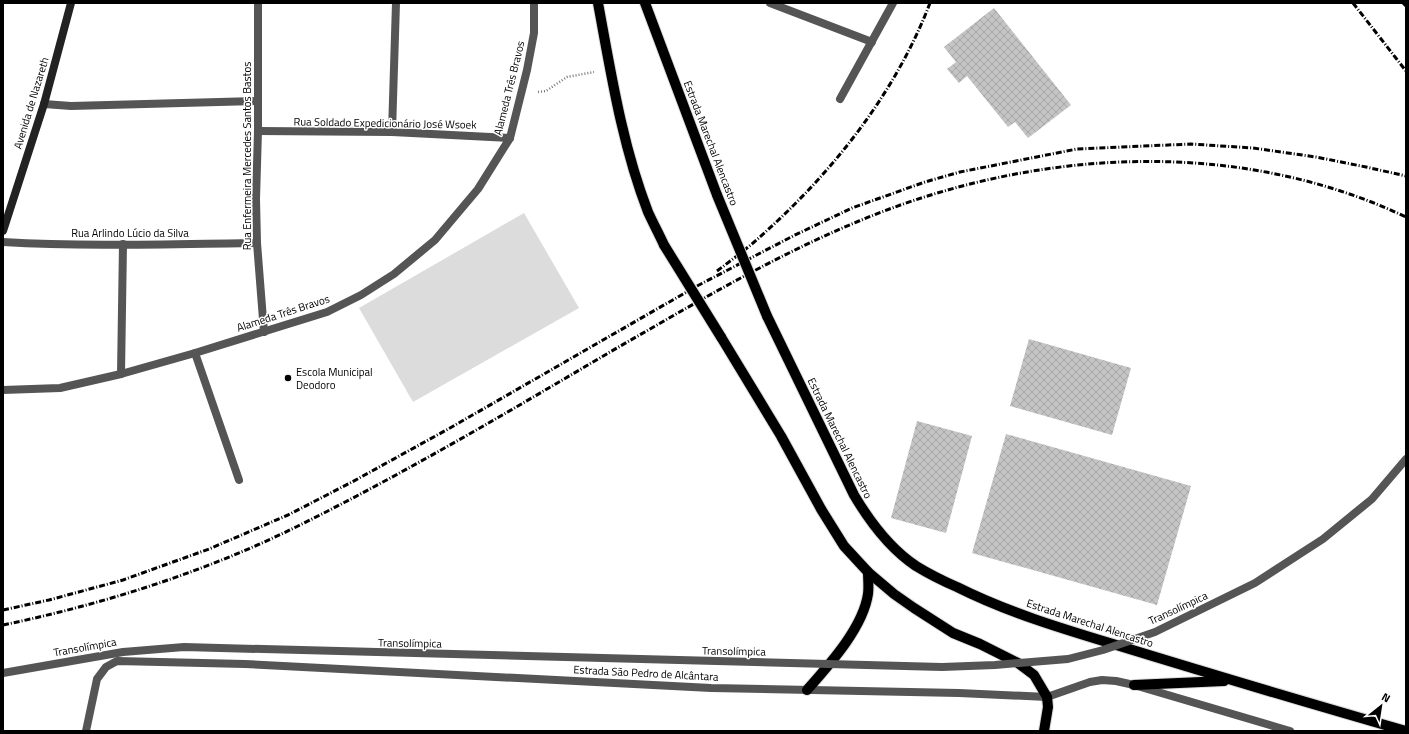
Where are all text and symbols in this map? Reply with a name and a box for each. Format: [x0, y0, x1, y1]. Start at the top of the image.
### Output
street label: Alameda Três Bravos [490, 39, 528, 137]
street label: Avenida de Nazareth [9, 55, 53, 151]
street label: Rua Enfermeira Mercedes Santos Bastos [239, 62, 255, 250]
street label: Estrada Marechal Alencastro [680, 78, 742, 208]
street label: Rua Soldado Expedicionário José Wsoek [293, 113, 477, 133]
street label: Rua Arlindo Lúcio da Silva [71, 225, 189, 241]
street label: Alameda Três Bravos [234, 290, 332, 336]
place label: Escola Municipal Deodoro [296, 364, 373, 393]
marker: Escola Municipal Deodoro [283, 373, 293, 383]
street label: Estrada Marechal Alencastro [804, 375, 876, 501]
street label: Transolímpica [1146, 587, 1211, 629]
street label: Estrada Marechal Alencastro [1024, 595, 1156, 651]
street label: Transolímpica [52, 634, 118, 660]
street label: Transolímpica [378, 634, 442, 652]
street label: Transolímpica [702, 642, 766, 660]
street label: Estrada São Pedro de Alcântara [573, 661, 719, 685]
north arrow [1361, 686, 1401, 726]
text: N [1379, 689, 1393, 706]

